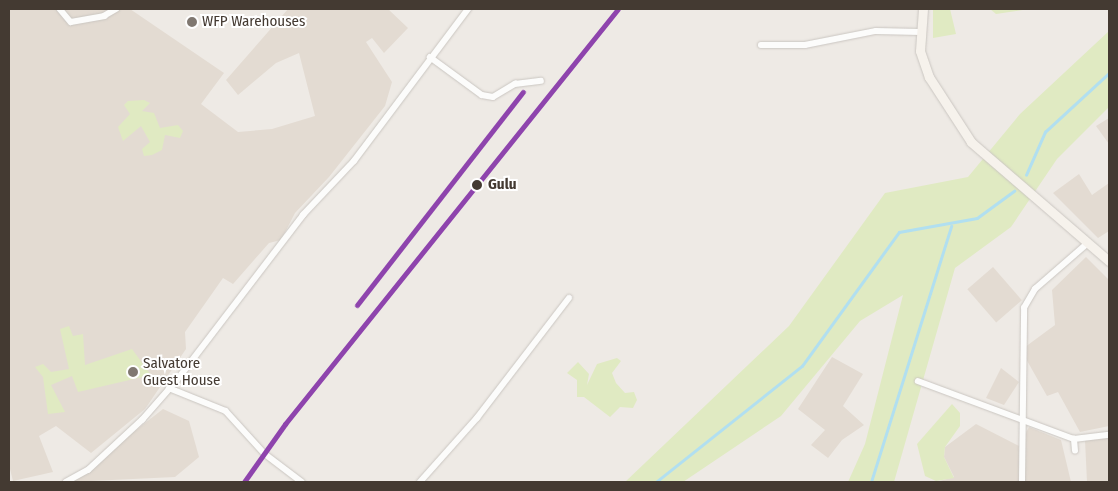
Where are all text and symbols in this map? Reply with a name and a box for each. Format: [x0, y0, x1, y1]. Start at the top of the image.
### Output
place label: WFP Warehouses [202, 13, 305, 31]
marker: WFP Warehouses [186, 16, 198, 28]
place label: Gulu [488, 176, 517, 194]
marker: Gulu [470, 178, 484, 192]
place label: Salvatore Guest House [143, 354, 220, 389]
marker: Salvatore Guest House [127, 366, 139, 378]

